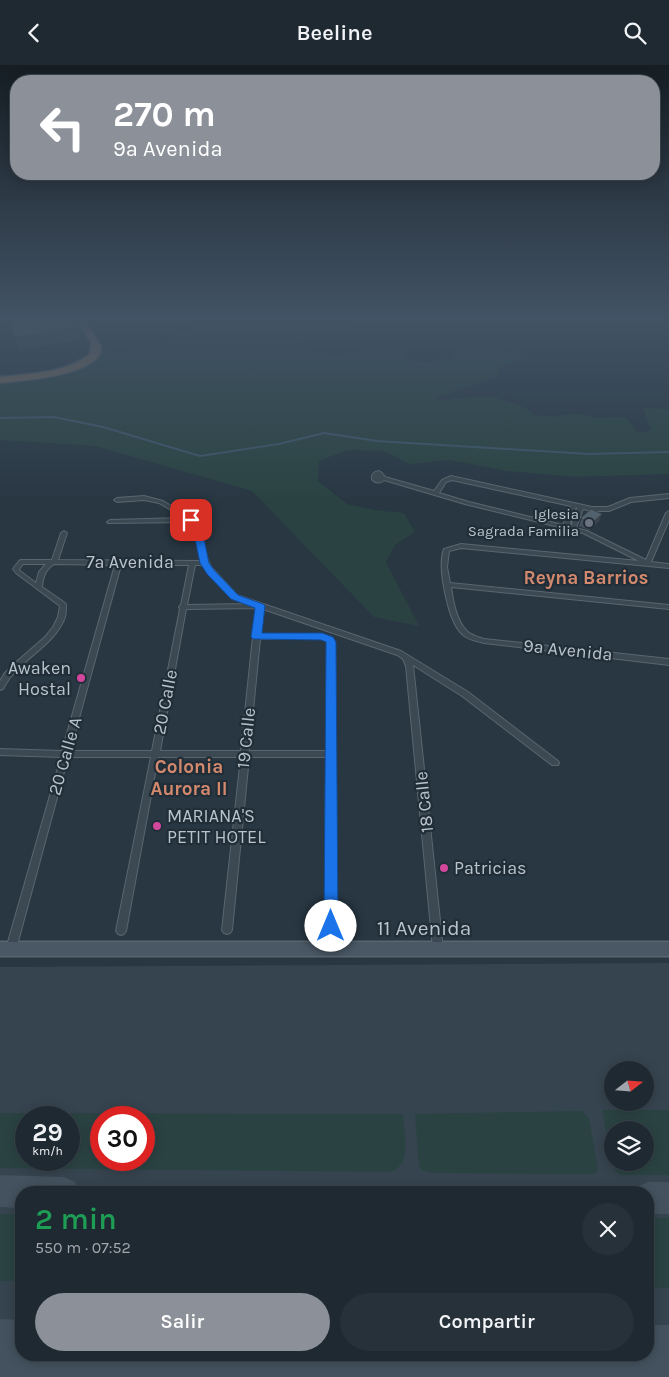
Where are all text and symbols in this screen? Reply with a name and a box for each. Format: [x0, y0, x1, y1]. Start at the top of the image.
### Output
icon: back [20, 19, 48, 47]
icon: search [621, 19, 649, 47]
text: Beeline [297, 20, 372, 46]
text: 270 m [113, 94, 216, 135]
icon: left [30, 95, 95, 160]
text: 9a Avenida [113, 136, 223, 162]
pin [170, 499, 212, 541]
place label: Iglesia Sagrada Familia [468, 505, 579, 540]
icon: arrive [177, 506, 205, 534]
marker: Iglesia Sagrada Familia [583, 517, 595, 529]
street label: 7a Avenida [86, 551, 174, 573]
district label: Reyna Barrios [524, 567, 648, 589]
street label: 9a Avenida [522, 634, 614, 666]
place label: Awaken Hostal [8, 657, 71, 700]
street label: 20 Calle [148, 668, 182, 736]
marker: Awaken Hostal [75, 672, 87, 684]
street label: 19 Calle [232, 707, 260, 769]
street label: 20 Calle A [43, 714, 87, 798]
district label: Colonia Aurora II [151, 756, 227, 800]
street label: 18 Calle [410, 770, 438, 834]
place label: MARIANA'S PETIT HOTEL [167, 805, 266, 848]
marker: MARIANA'S PETIT HOTEL [151, 820, 163, 832]
place label: Patricias [454, 857, 527, 879]
marker: Patricias [438, 862, 450, 874]
position arrow [304, 899, 356, 951]
street label: 11 Avenida [377, 916, 471, 940]
north arrow [604, 1061, 654, 1111]
map controls [604, 1061, 654, 1171]
speed limit sign: 30 [90, 1106, 155, 1171]
text: 29 [32, 1118, 63, 1147]
button: layers [604, 1121, 654, 1171]
text: km/h [32, 1144, 63, 1158]
text: 2 min [35, 1201, 117, 1237]
button: close [582, 1203, 634, 1255]
text: 550 m · 07:52 [35, 1238, 131, 1257]
button: Salir [35, 1293, 330, 1351]
button: Compartir [340, 1293, 634, 1351]

